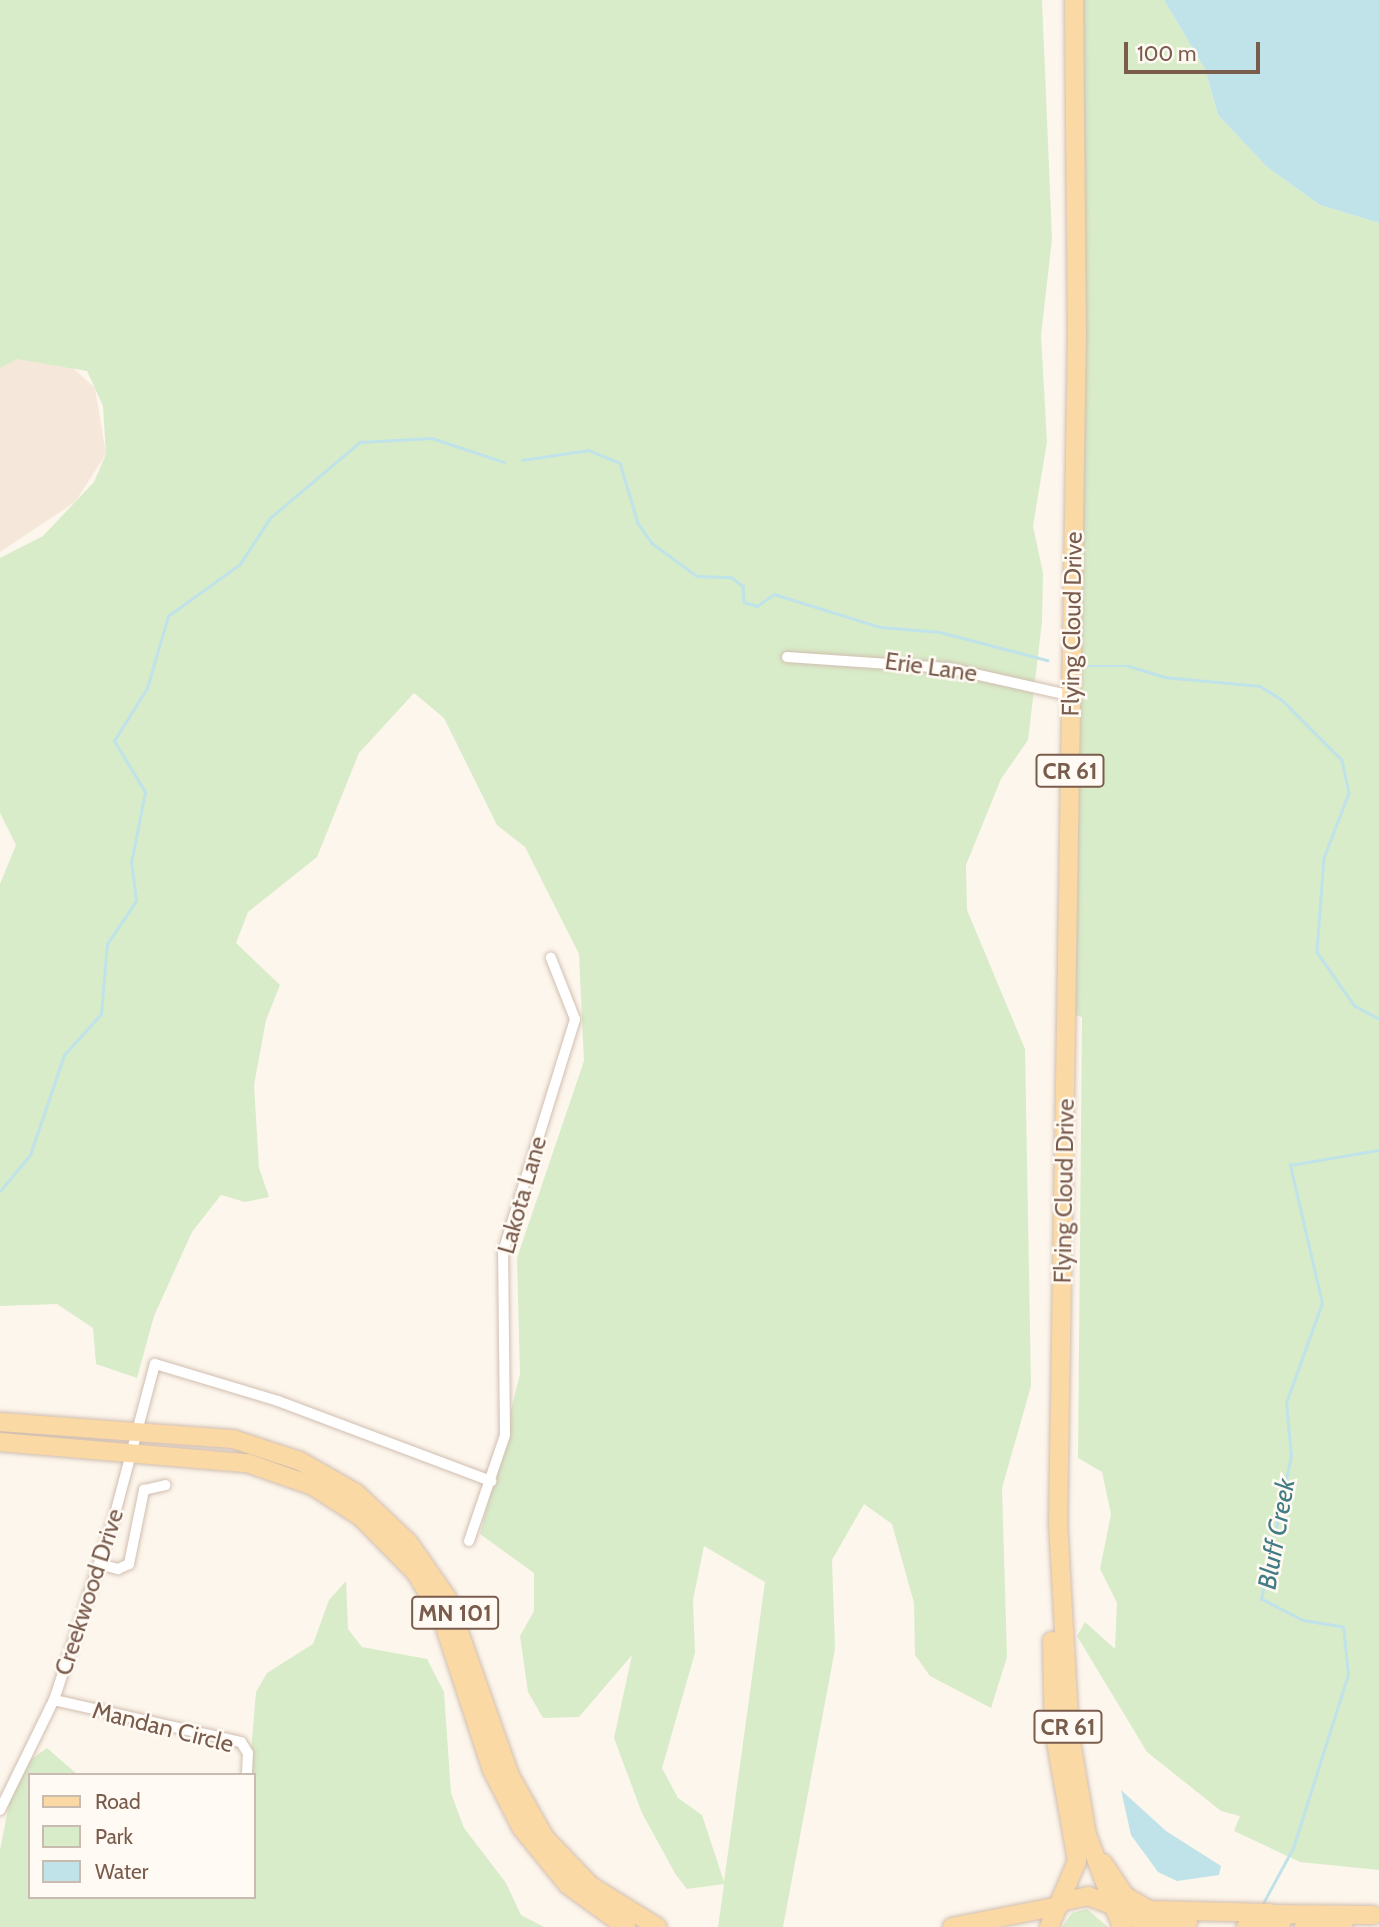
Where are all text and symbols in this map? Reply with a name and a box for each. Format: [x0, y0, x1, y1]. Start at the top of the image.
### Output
scale bar [1127, 28, 1264, 72]
text: 100 m [1137, 41, 1196, 66]
street label: Flying Cloud Drive [1056, 531, 1088, 717]
street label: Erie Lane [883, 646, 979, 688]
road number: CR 61 [1035, 751, 1105, 790]
street label: Flying Cloud Drive [1048, 1098, 1080, 1284]
street label: Lakota Lane [491, 1133, 553, 1257]
water label: Bluff Creek [1252, 1476, 1302, 1592]
street label: Creekwood Drive [49, 1505, 129, 1679]
road number: MN 101 [410, 1594, 500, 1632]
street label: Mandan Circle [89, 1696, 237, 1758]
road number: CR 61 [1033, 1708, 1103, 1746]
legend [28, 1773, 256, 1899]
text: Road [95, 1789, 141, 1814]
text: Park [95, 1824, 133, 1849]
text: Water [95, 1859, 148, 1884]

